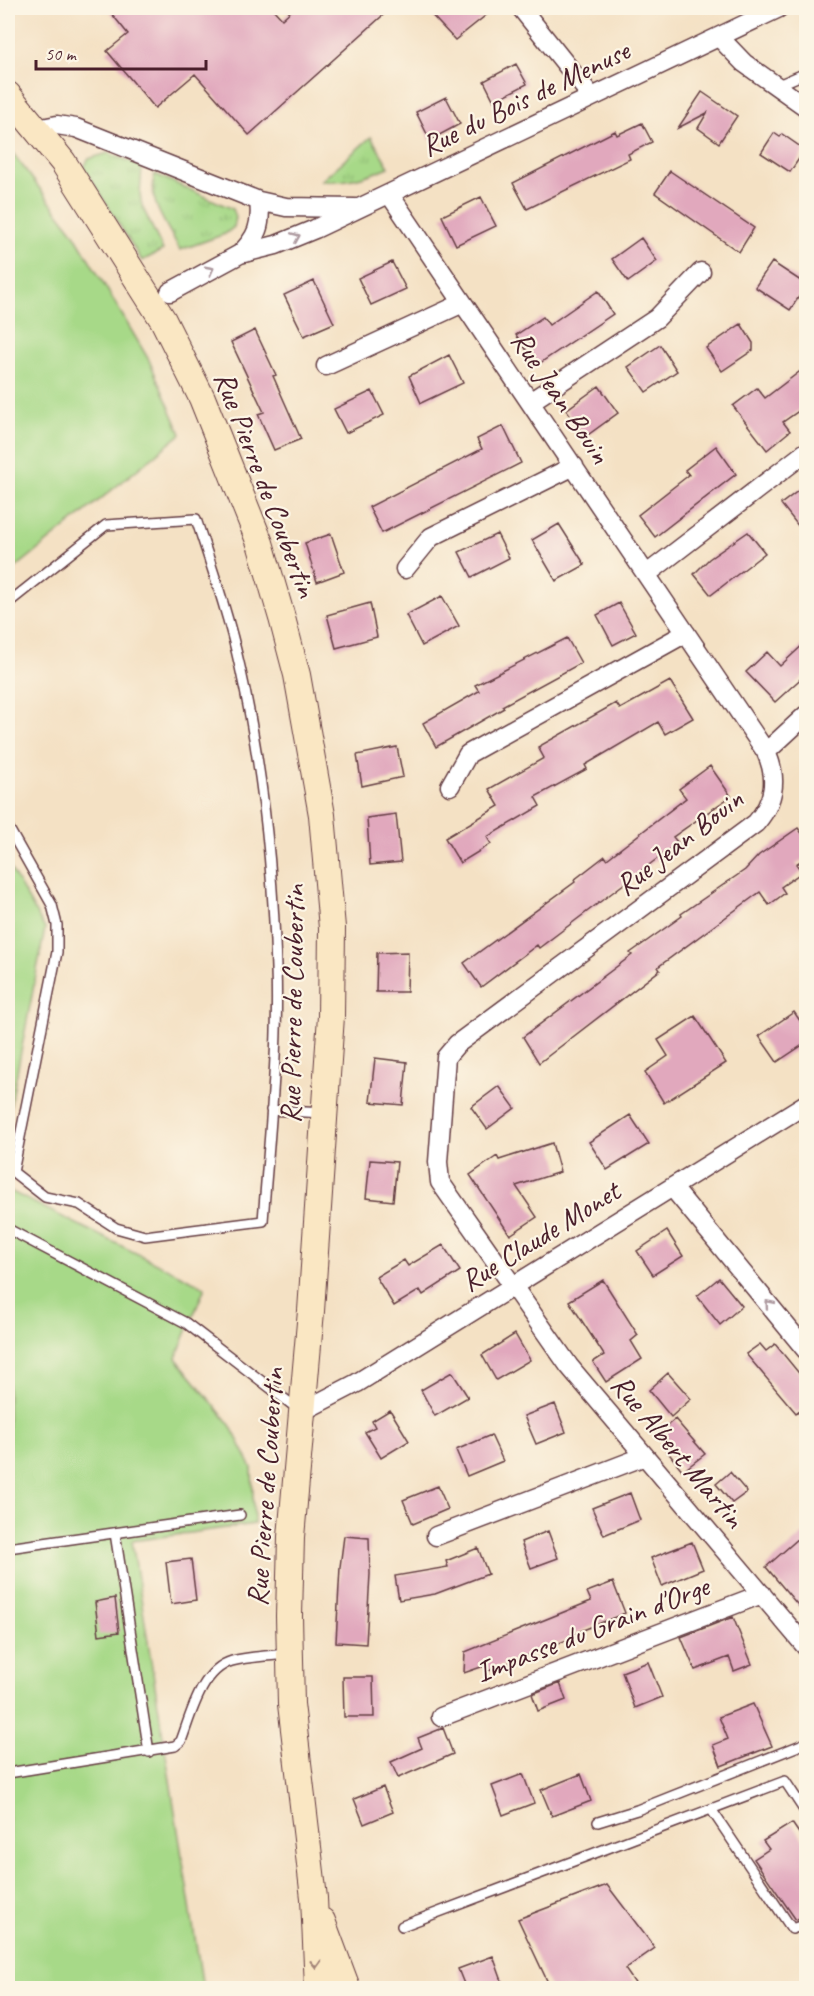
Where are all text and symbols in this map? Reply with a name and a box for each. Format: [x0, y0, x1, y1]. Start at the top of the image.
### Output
street label: Rue du Bois de Menuse [414, 30, 638, 165]
scale bar [36, 33, 206, 71]
text: 50 m [45, 43, 78, 65]
one-way arrow [289, 232, 300, 244]
one-way arrow [204, 266, 214, 277]
street label: Rue Jean Bouin [503, 323, 620, 471]
street label: Rue Pierre de Coubertin [205, 366, 327, 604]
street label: Rue Jean Bouin [607, 780, 751, 904]
street label: Rue Pierre de Coubertin [271, 883, 313, 1124]
street label: Rue Claude Monet [453, 1170, 629, 1300]
one-way arrow [766, 1300, 777, 1311]
street label: Rue Pierre de Coubertin [238, 1365, 292, 1607]
street label: Rue Albert Martin [603, 1366, 754, 1537]
street label: Impasse du Grain d'Orge [470, 1566, 716, 1691]
one-way arrow [310, 1960, 322, 1969]

